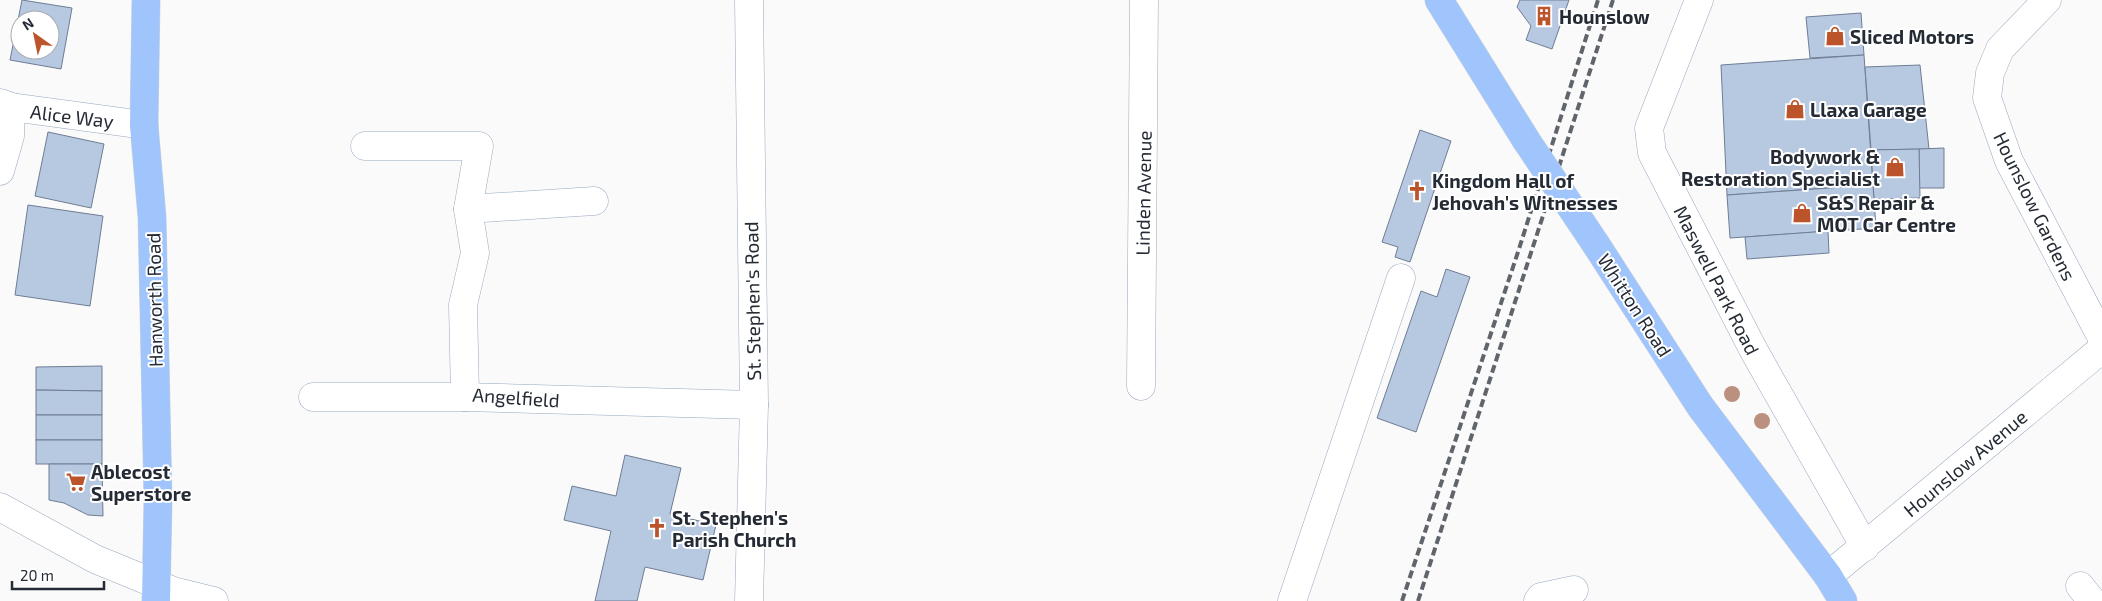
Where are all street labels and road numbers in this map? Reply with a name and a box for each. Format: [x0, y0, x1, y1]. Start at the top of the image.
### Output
street label: Alice Way [29, 99, 115, 133]
street label: Hounslow Gardens [1989, 128, 2081, 284]
street label: Linden Avenue [1130, 130, 1156, 256]
street label: Maswell Park Road [1669, 202, 1765, 358]
street label: St. Stephen's Road [739, 221, 765, 381]
street label: Hanworth Road [141, 233, 167, 367]
street label: Whitton Road [1593, 249, 1677, 361]
street label: Angelfield [472, 382, 560, 412]
street label: Hounslow Avenue [1899, 405, 2031, 521]

